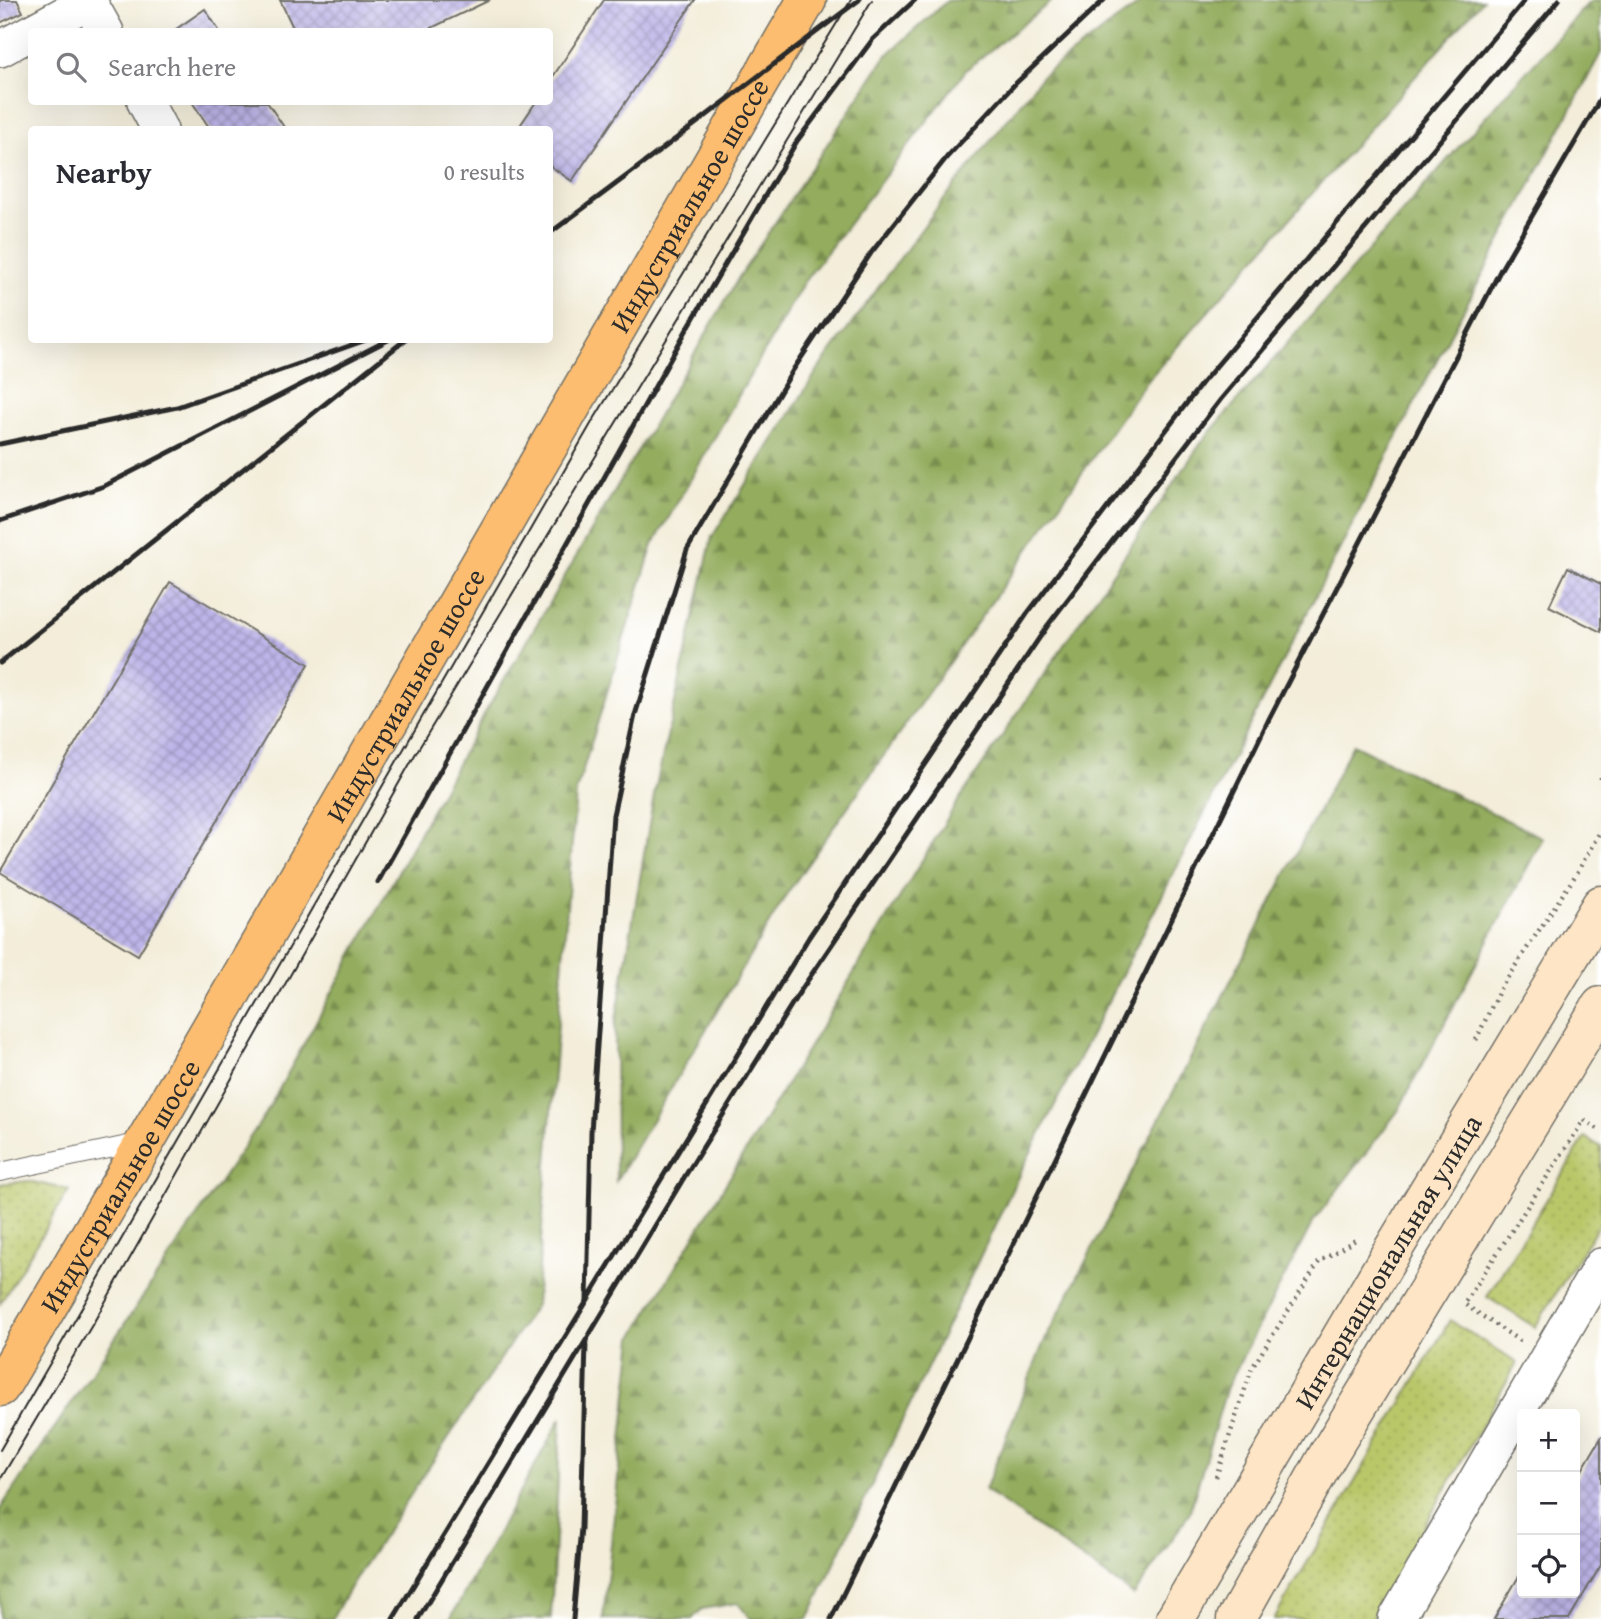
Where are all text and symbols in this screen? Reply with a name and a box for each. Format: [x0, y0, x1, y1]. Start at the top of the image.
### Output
search box [28, 28, 553, 105]
text: Search here [108, 47, 236, 86]
icon: search [52, 48, 90, 86]
street label: Индустриальное шоссе [598, 70, 778, 339]
text: Nearby [56, 150, 152, 194]
text: 0 results [444, 155, 525, 188]
street label: Индустриальное шоссе [315, 560, 494, 829]
street label: Индустриальное шоссе [28, 1051, 209, 1320]
street label: Интернациональная улица [1283, 1105, 1491, 1416]
map controls [1517, 1409, 1580, 1598]
button: + [1517, 1409, 1580, 1472]
button: − [1517, 1472, 1580, 1535]
button: locate [1517, 1535, 1580, 1598]

